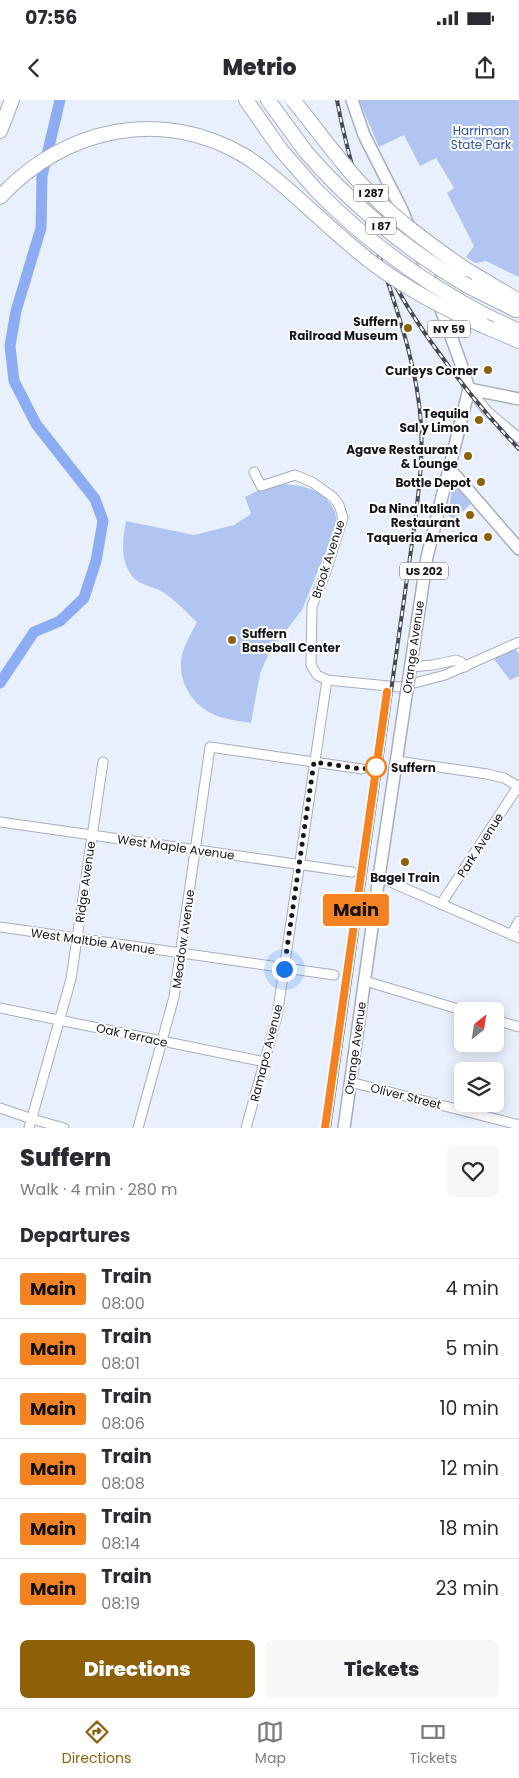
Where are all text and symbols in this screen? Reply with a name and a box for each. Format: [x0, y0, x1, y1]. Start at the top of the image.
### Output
text: 07:56 [25, 4, 77, 31]
text: Metrio [223, 52, 297, 83]
icon: back [20, 54, 48, 82]
icon: share [471, 54, 499, 82]
park label: Harriman State Park [451, 122, 512, 153]
road number: I 287 [354, 185, 388, 202]
road number: I 87 [366, 218, 396, 234]
place label: Suffern Railroad Museum [289, 313, 398, 344]
road number: NY 59 [428, 320, 470, 338]
marker: Suffern Railroad Museum [402, 322, 414, 334]
place label: Curleys Corner [385, 362, 478, 379]
marker: Curleys Corner [482, 364, 494, 376]
place label: Tequila Sal y Limon [400, 405, 469, 436]
marker: Tequila Sal y Limon [473, 414, 485, 426]
place label: Agave Restaurant & Lounge [346, 441, 459, 472]
marker: Agave Restaurant & Lounge [462, 450, 474, 462]
place label: Bottle Depot [395, 474, 471, 491]
marker: Bottle Depot [475, 476, 487, 488]
place label: Da Nina Italian Restaurant [369, 500, 460, 531]
marker: Da Nina Italian Restaurant [464, 509, 476, 521]
street label: Brook Avenue [307, 518, 349, 600]
place label: Taqueria America [367, 529, 478, 546]
marker: Taqueria America [482, 531, 494, 543]
road number: US 202 [400, 562, 448, 580]
street label: Orange Avenue [398, 600, 428, 694]
place label: Suffern Baseball Center [242, 625, 340, 656]
marker: Suffern Baseball Center [226, 634, 238, 646]
marker: Suffern [365, 756, 387, 778]
place label: Suffern [391, 759, 436, 776]
street label: Park Avenue [453, 809, 507, 881]
street label: West Maple Avenue [116, 830, 236, 864]
street label: Ridge Avenue [71, 840, 99, 924]
marker: Bagel Train [399, 856, 411, 868]
place label: Bagel Train [370, 869, 440, 886]
street label: Meadow Avenue [168, 888, 198, 990]
line badge: Main [321, 894, 391, 926]
text: Main [333, 897, 379, 922]
street label: West Maltbie Avenue [30, 924, 156, 958]
your location [272, 957, 297, 982]
street label: Orange Avenue [340, 1001, 370, 1095]
street label: Ramapo Avenue [246, 1002, 286, 1104]
north arrow [454, 1002, 504, 1052]
map controls [454, 1002, 504, 1112]
street label: Oak Terrace [95, 1019, 169, 1051]
button: layers [454, 1062, 504, 1112]
street label: Oliver Street [369, 1079, 443, 1113]
text: Suffern [20, 1141, 111, 1174]
button: heart [447, 1145, 499, 1197]
text: Walk · 4 min · 280 m [20, 1178, 178, 1201]
text: Departures [20, 1222, 130, 1249]
text: Train [101, 1263, 152, 1290]
text: 4 min [446, 1275, 499, 1302]
text: Main [30, 1276, 76, 1301]
text: 08:00 [101, 1292, 145, 1315]
text: Train [101, 1323, 152, 1350]
text: 5 min [446, 1335, 499, 1362]
text: Main [30, 1336, 76, 1361]
text: 08:01 [101, 1352, 140, 1375]
text: Train [101, 1383, 152, 1410]
text: 10 min [440, 1395, 499, 1422]
text: Main [30, 1396, 76, 1421]
text: 08:06 [101, 1412, 145, 1435]
text: Train [101, 1443, 152, 1470]
text: 12 min [441, 1455, 499, 1482]
text: Main [30, 1456, 76, 1481]
text: 08:08 [101, 1472, 145, 1495]
text: Train [101, 1503, 152, 1530]
text: 18 min [439, 1515, 499, 1542]
text: Main [30, 1516, 76, 1541]
text: 08:14 [101, 1532, 140, 1555]
text: Train [101, 1563, 152, 1590]
text: 23 min [435, 1575, 499, 1602]
text: Main [30, 1576, 76, 1601]
text: 08:19 [101, 1592, 140, 1615]
button: Directions [20, 1640, 255, 1698]
button: Tickets [265, 1640, 499, 1698]
tab: Directions [62, 1718, 131, 1769]
tab: Map [255, 1718, 286, 1769]
tab: Tickets [409, 1718, 457, 1769]

